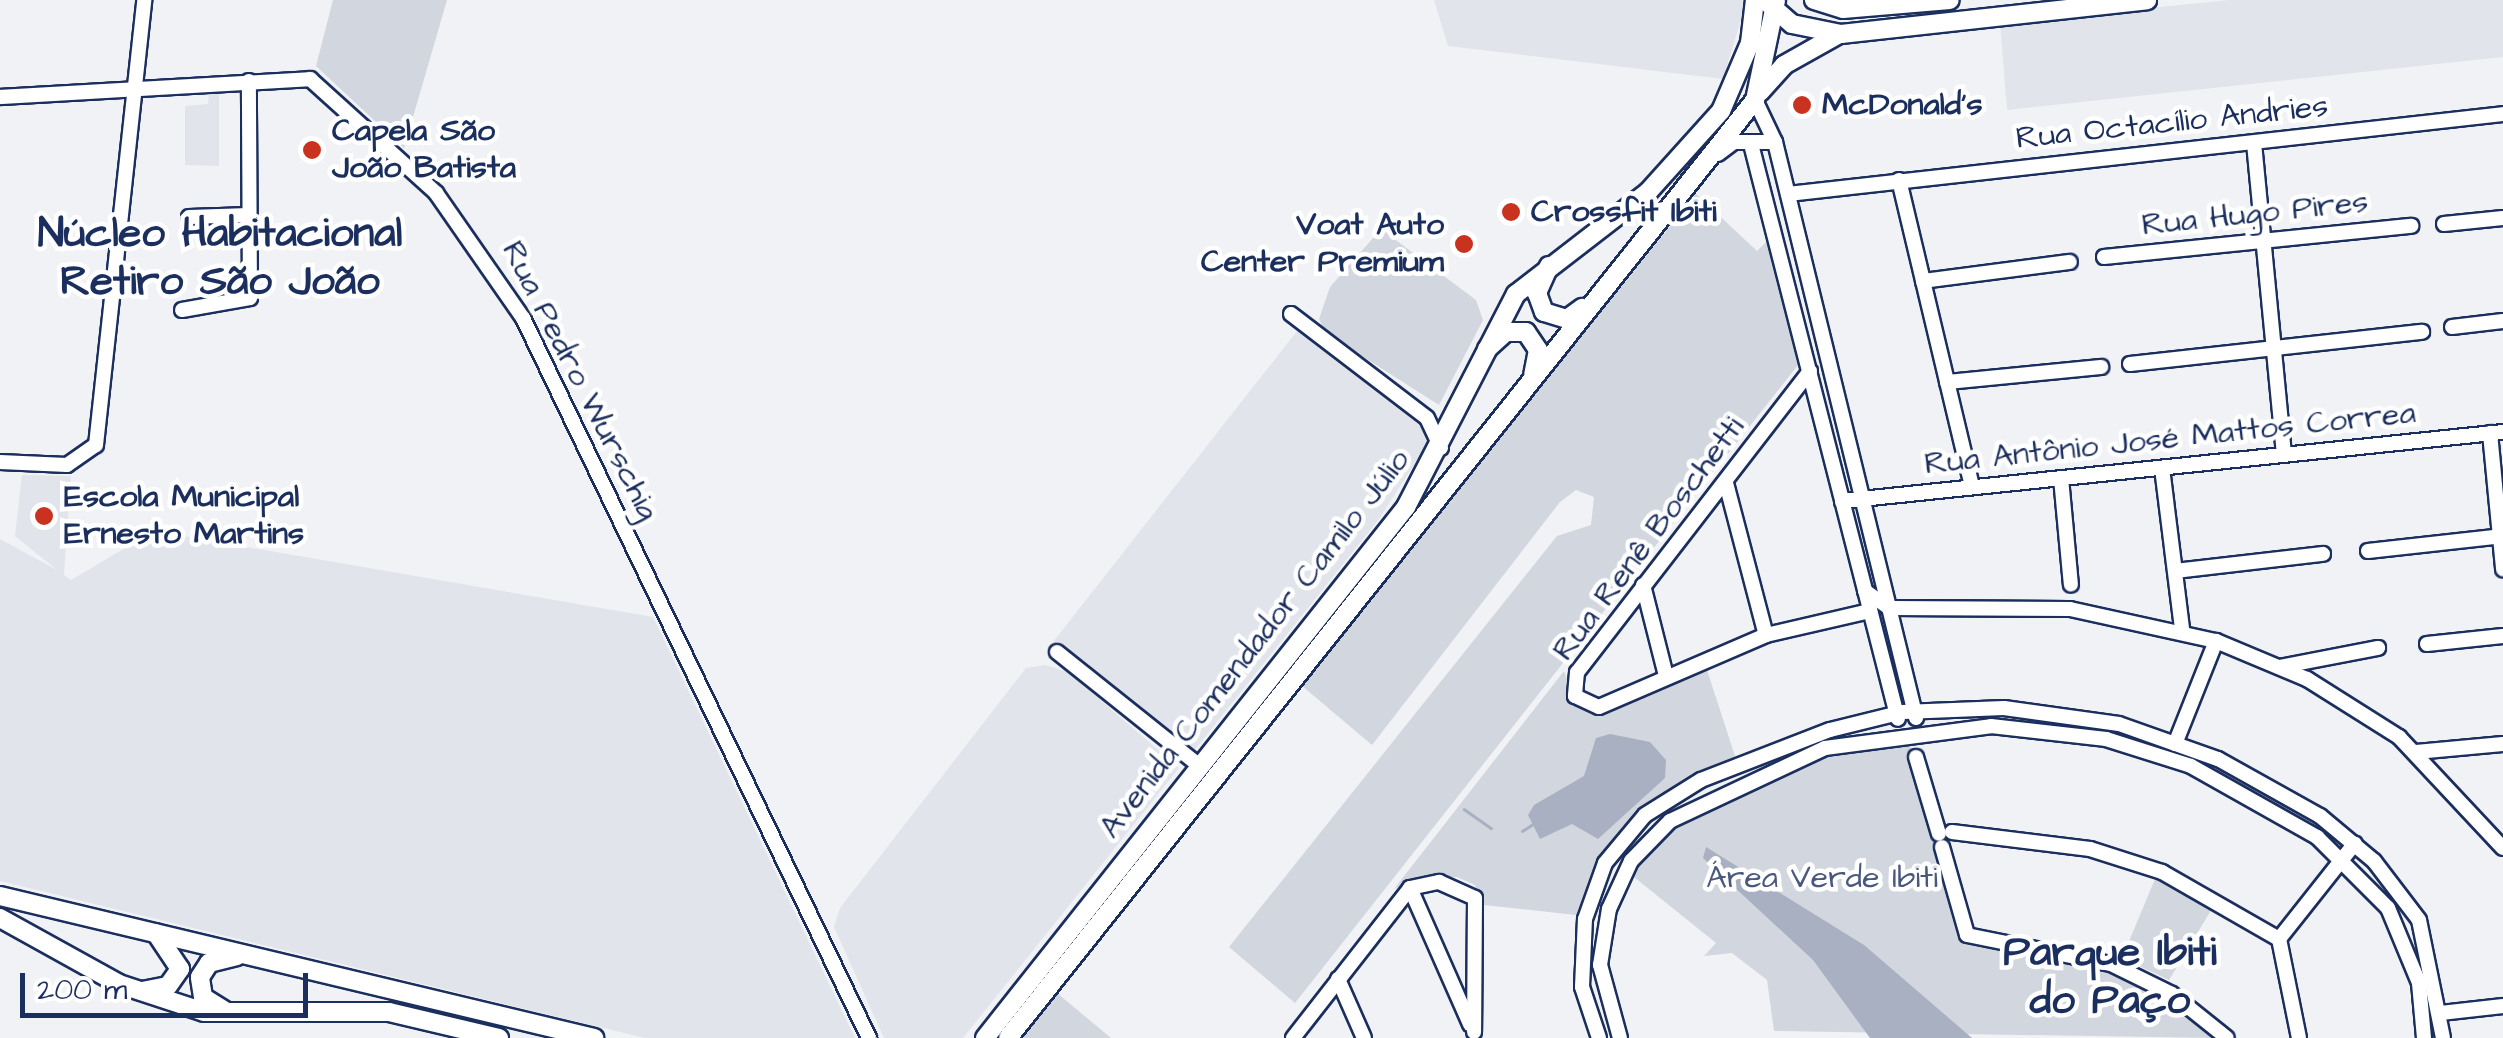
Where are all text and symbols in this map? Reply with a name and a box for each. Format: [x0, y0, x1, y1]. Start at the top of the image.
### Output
place label: McDonald's [1822, 86, 1982, 124]
street label: Rua Octacílio Andries [2014, 88, 2330, 158]
marker: McDonald's [1791, 94, 1813, 116]
place label: Capela São João Batista [332, 113, 516, 188]
marker: Capela São João Batista [301, 139, 323, 161]
street label: Rua Hugo Pires [2140, 183, 2370, 245]
place label: Crossfit Ibiti [1531, 193, 1716, 231]
marker: Crossfit Ibiti [1500, 201, 1522, 223]
place label: Voat Auto Center Premium [1201, 207, 1444, 282]
district label: Núcleo Habitacional Retiro São João [38, 209, 402, 308]
marker: Voat Auto Center Premium [1453, 233, 1475, 255]
street label: Rua Pedro Wurschig [493, 235, 667, 527]
street label: Rua Antônio José Mattos Correa [1923, 394, 2417, 484]
street label: Rua Renê Boschetti [1545, 410, 1753, 668]
street label: Avenida Comendador Camilo Júlio [1091, 442, 1419, 846]
place label: Escola Municipal Ernesto Martins [64, 479, 304, 554]
marker: Escola Municipal Ernesto Martins [33, 505, 55, 527]
park label: Área Verde Ibiti [1706, 859, 1938, 897]
district label: Parque Ibiti do Paço [2003, 928, 2217, 1026]
scale bar [25, 953, 312, 1015]
text: 200 m [37, 969, 127, 1011]

